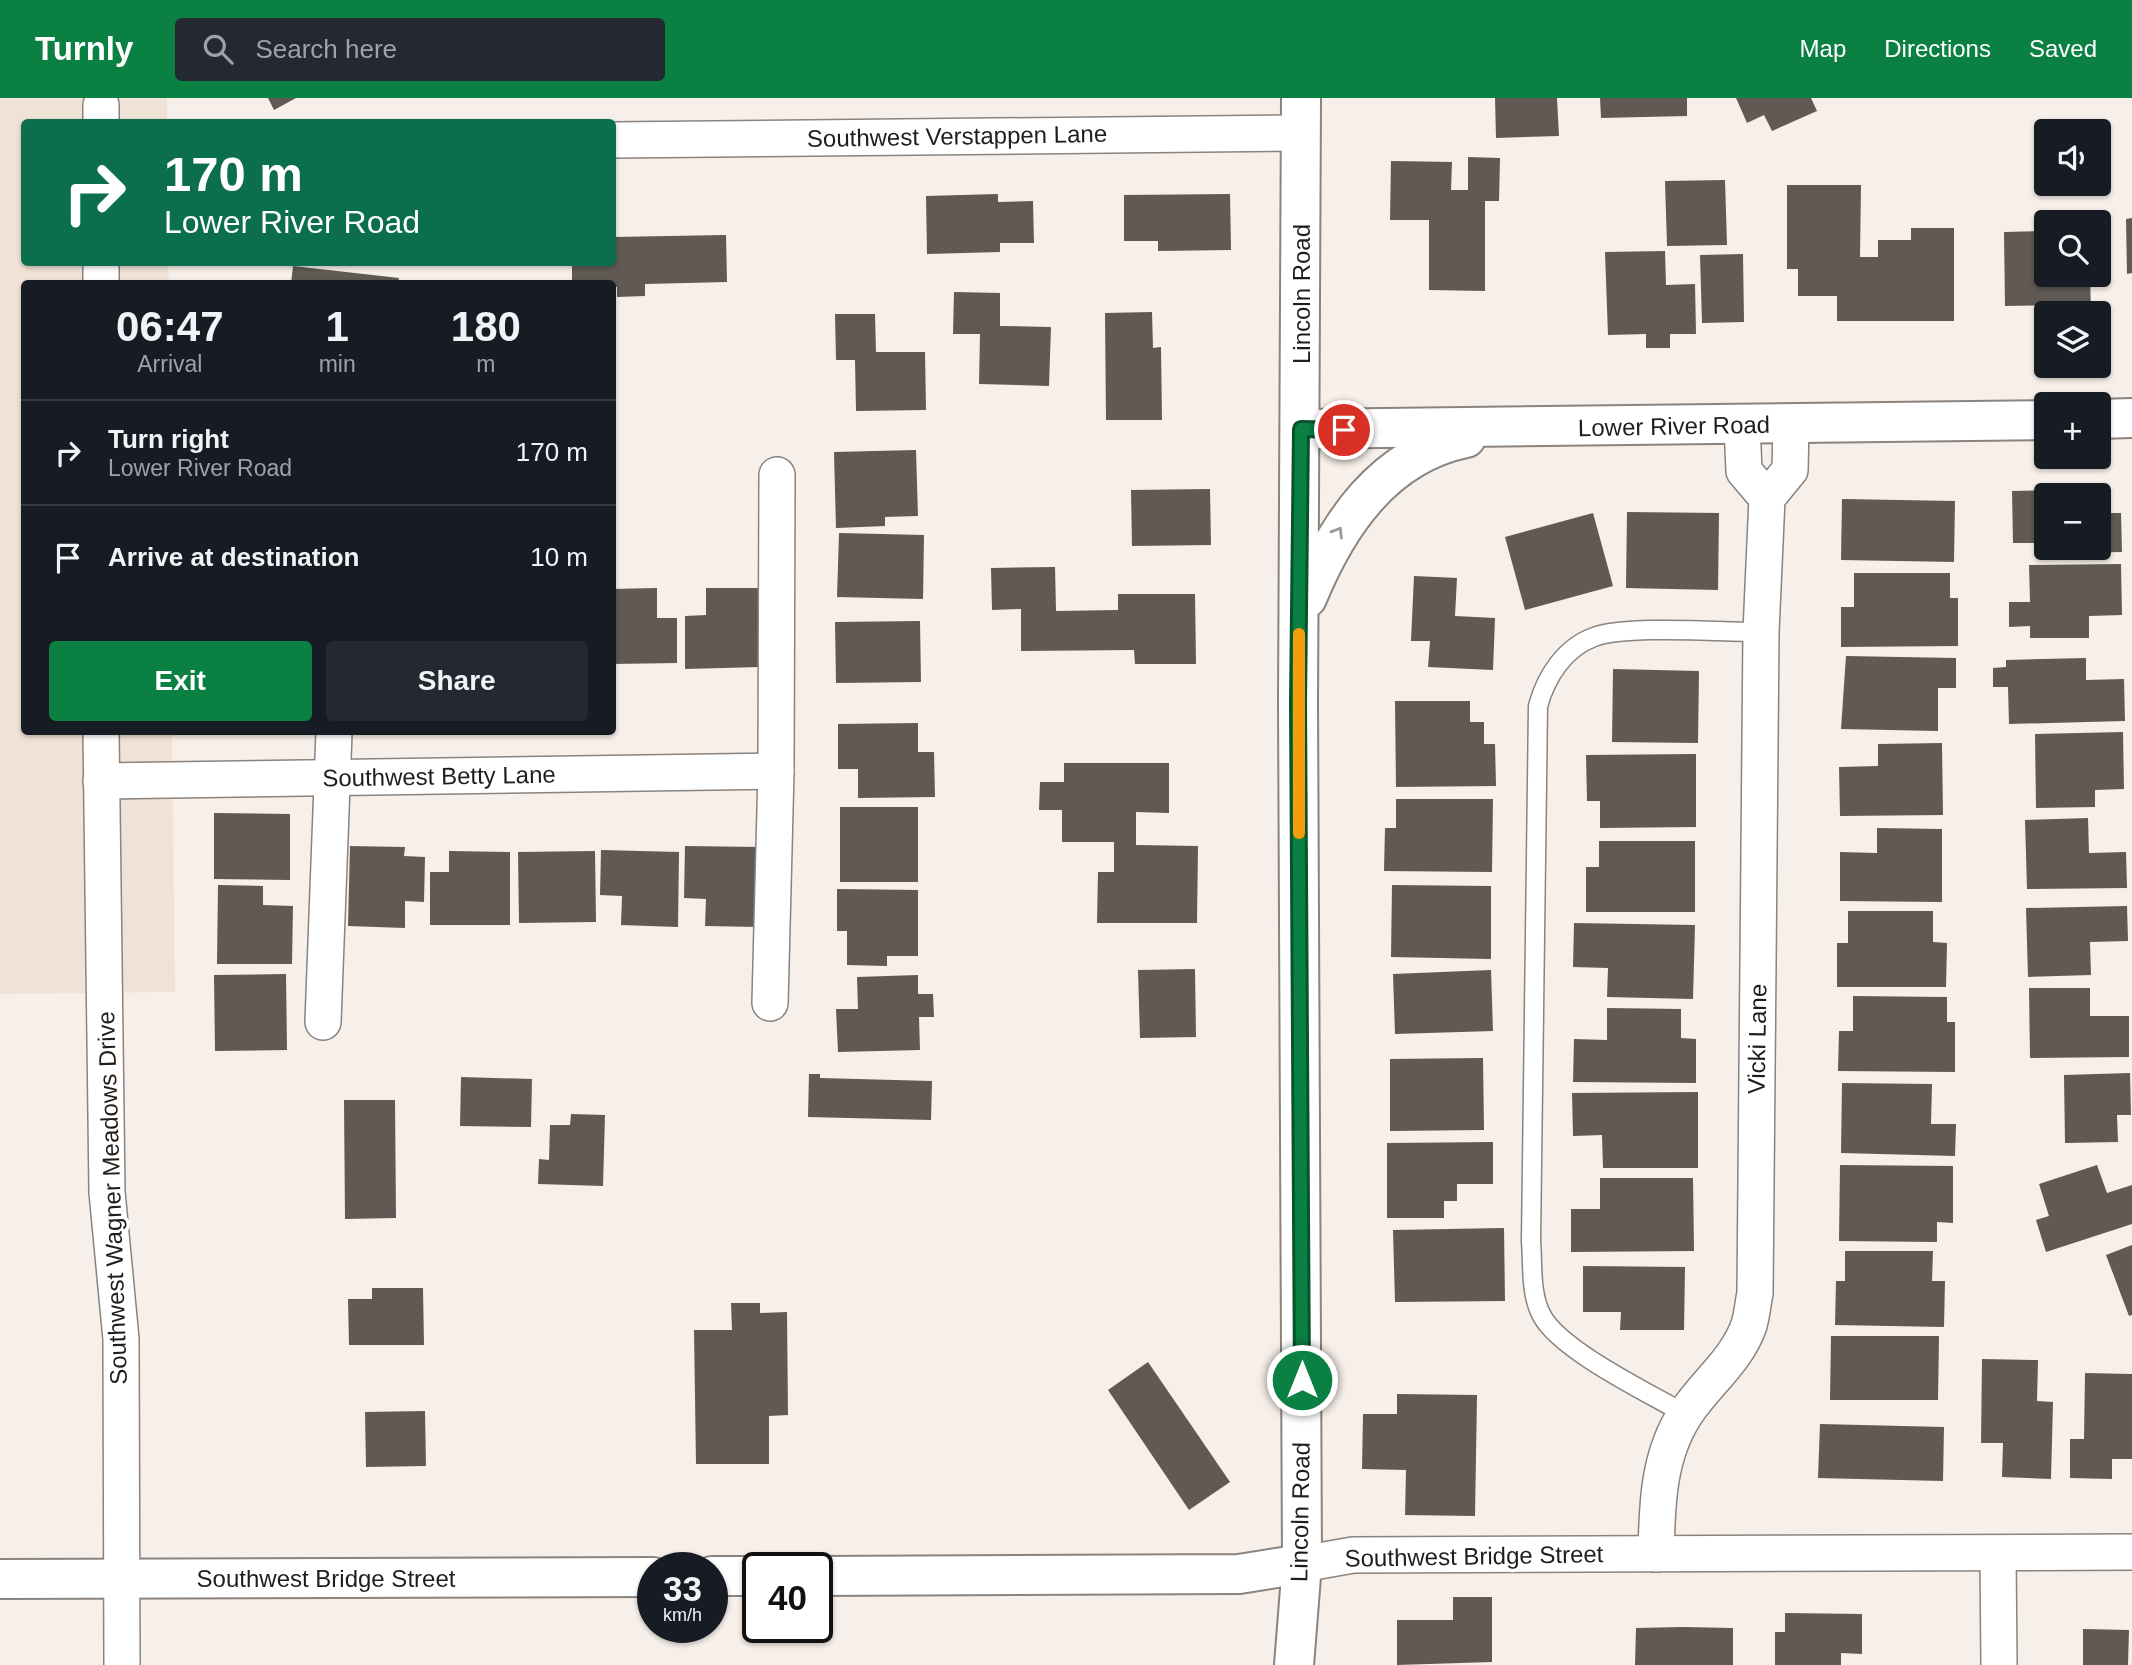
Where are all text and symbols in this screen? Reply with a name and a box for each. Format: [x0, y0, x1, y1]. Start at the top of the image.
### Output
search box [175, 18, 665, 81]
text: Turnly [35, 30, 133, 67]
icon: search [199, 30, 237, 68]
text: Search here [255, 34, 397, 64]
text: Map [1800, 35, 1846, 62]
text: Directions [1884, 35, 1991, 62]
text: Saved [2029, 35, 2097, 62]
map controls [2034, 119, 2111, 560]
button: sound [2034, 119, 2111, 196]
street label: Southwest Verstappen Lane [807, 120, 1107, 152]
icon: right [49, 147, 140, 238]
text: 170 m [164, 147, 303, 201]
text: Lower River Road [164, 204, 420, 240]
button: search [2034, 210, 2111, 287]
street label: Lincoln Road [1288, 224, 1315, 364]
button: layers [2034, 301, 2111, 378]
text: 06:47 [116, 303, 224, 350]
text: 1 [325, 303, 349, 350]
text: 180 [451, 303, 521, 350]
text: Arrival [137, 351, 202, 377]
text: min [319, 351, 356, 377]
text: m [476, 351, 495, 377]
button: + [2034, 392, 2111, 469]
pin [1314, 400, 1374, 460]
icon: arrive [1325, 411, 1363, 449]
street label: Lower River Road [1578, 411, 1770, 441]
text: Turn right [108, 424, 229, 454]
icon: right [49, 434, 87, 472]
text: 170 m [516, 437, 588, 467]
text: Lower River Road [108, 455, 292, 481]
button: − [2034, 483, 2111, 560]
one-way arrow [1330, 527, 1343, 540]
icon: arrive [49, 539, 87, 577]
text: Arrive at destination [108, 542, 359, 572]
text: 10 m [530, 542, 588, 572]
button: Exit [49, 641, 312, 721]
button: Share [326, 641, 588, 721]
street label: Southwest Betty Lane [322, 760, 556, 792]
street label: Vicki Lane [1743, 984, 1771, 1094]
street label: Southwest Wagner Meadows Drive [92, 1011, 132, 1385]
position arrow [1265, 1343, 1339, 1417]
street label: Lincoln Road [1285, 1442, 1315, 1582]
street label: Southwest Bridge Street [1344, 1540, 1604, 1572]
speed limit sign: 40 [742, 1552, 833, 1643]
street label: Southwest Bridge Street [197, 1565, 456, 1592]
text: 33 [663, 1569, 702, 1608]
text: km/h [663, 1605, 702, 1625]

